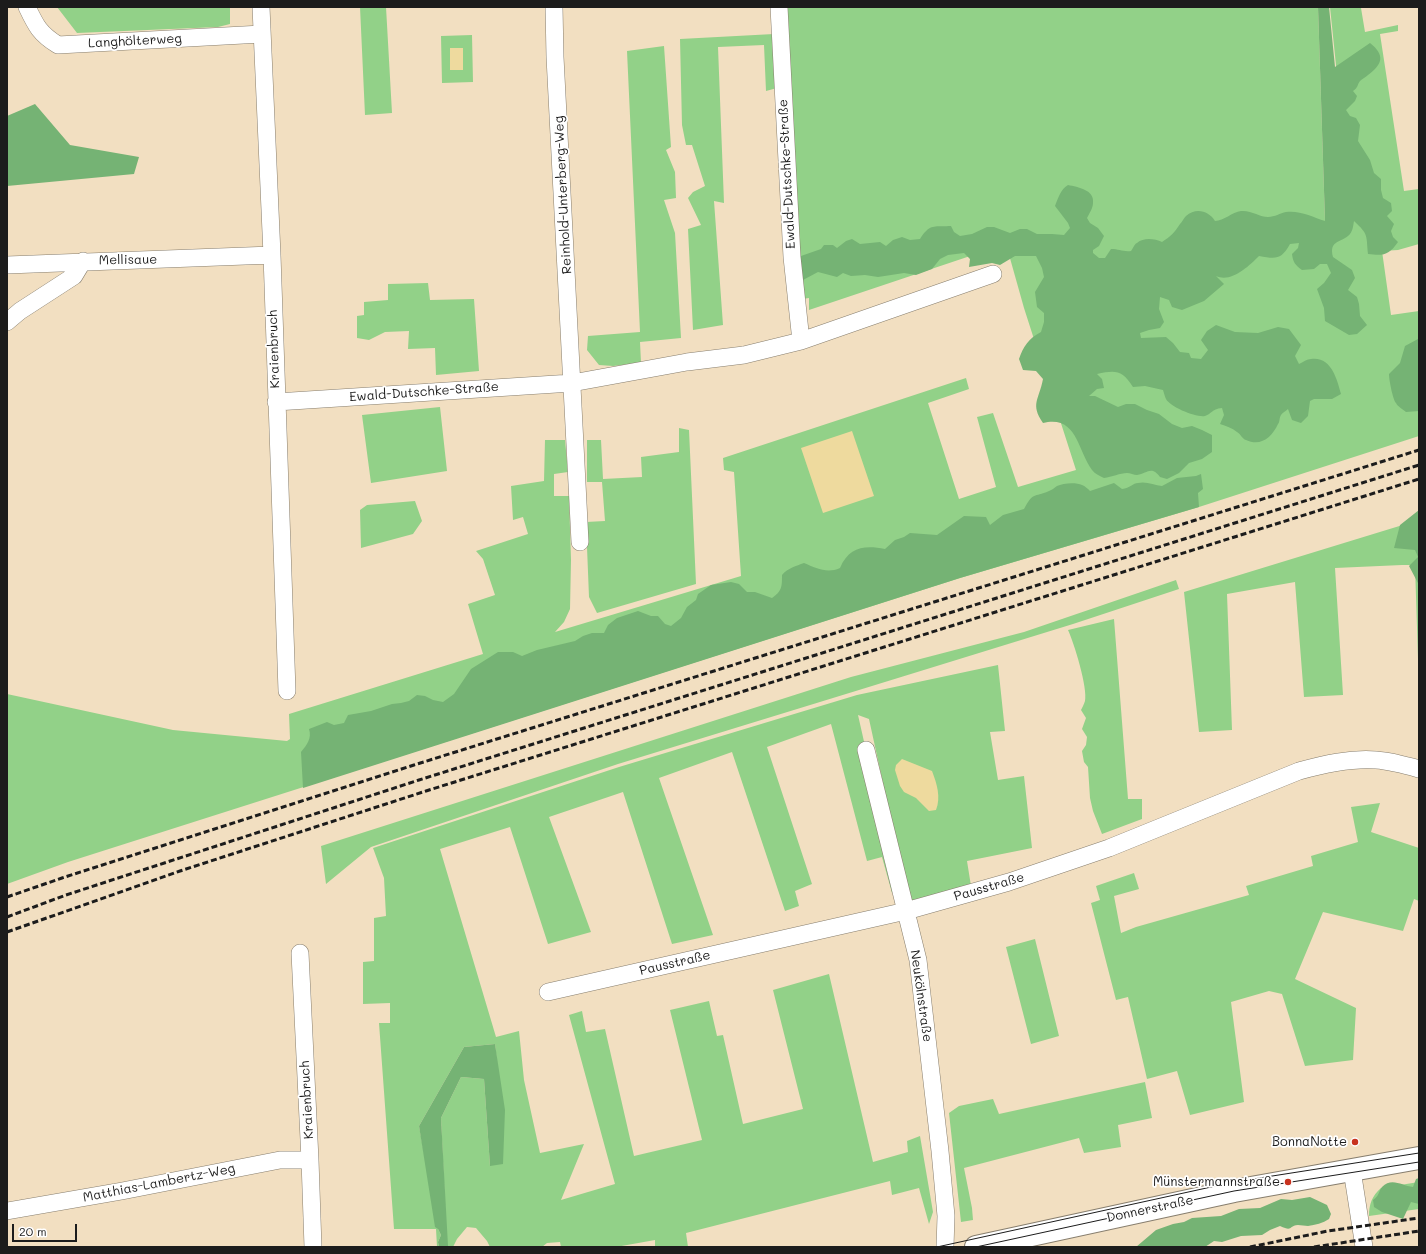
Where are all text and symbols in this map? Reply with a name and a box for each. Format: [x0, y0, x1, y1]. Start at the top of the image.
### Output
street label: Langhölterweg [88, 31, 182, 51]
street label: Ewald-Dutschke-Straße [775, 99, 799, 249]
street label: Reinhold-Unterberg-Weg [551, 115, 575, 275]
street label: Mellisaue [99, 252, 157, 268]
street label: Kraienbruch [265, 309, 283, 389]
street label: Ewald-Dutschke-Straße [349, 379, 499, 405]
street label: Pausstraße [952, 870, 1026, 904]
street label: Pausstraße [638, 947, 712, 979]
street label: Neukölnstraße [907, 949, 935, 1043]
street label: Kraienbruch [297, 1060, 317, 1140]
place label: BonnaNotte [1272, 1134, 1347, 1150]
marker: BonnaNotte [1350, 1137, 1360, 1147]
street label: Matthias-Lambertz-Weg [82, 1161, 236, 1205]
place label: Münstermannstraße [1153, 1174, 1280, 1190]
marker: Münstermannstraße [1283, 1177, 1293, 1187]
street label: Donnerstraße [1105, 1192, 1195, 1226]
scale bar [14, 1216, 79, 1242]
text: 20 m [19, 1223, 47, 1239]

